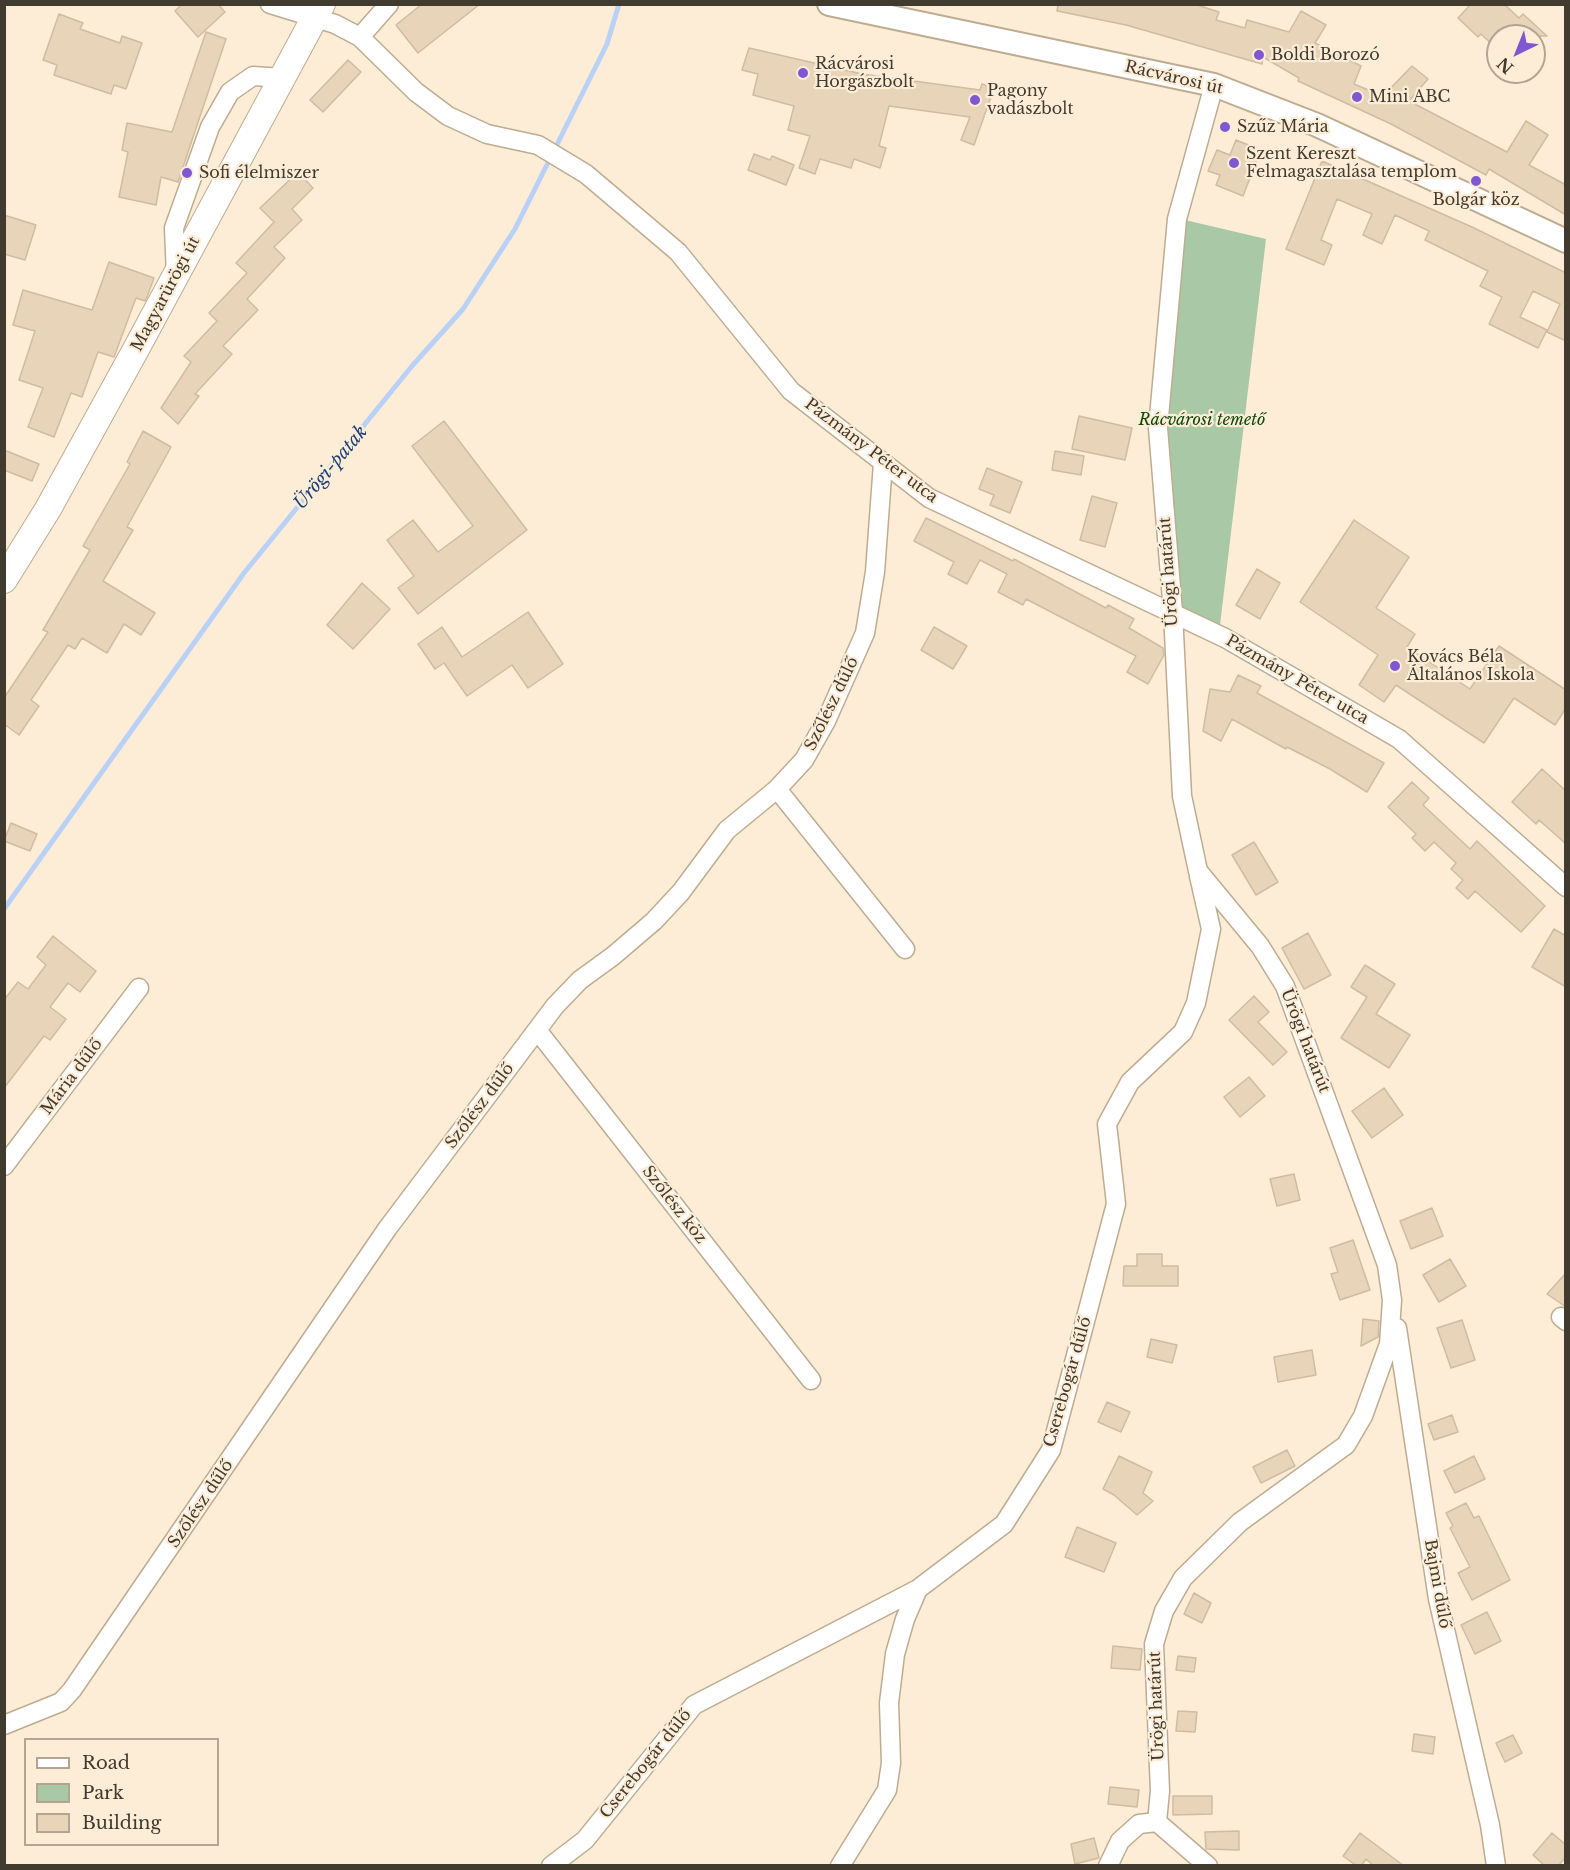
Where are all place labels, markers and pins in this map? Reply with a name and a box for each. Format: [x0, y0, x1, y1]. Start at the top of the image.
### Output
place label: Boldi Borozó [1271, 45, 1380, 65]
marker: Boldi Borozó [1252, 48, 1266, 62]
place label: Rácvárosi Horgászbolt [815, 54, 914, 92]
marker: Rácvárosi Horgászbolt [796, 66, 810, 80]
place label: Pagony vadászbolt [987, 81, 1073, 119]
place label: Mini ABC [1369, 87, 1450, 107]
marker: Mini ABC [1350, 90, 1364, 104]
marker: Pagony vadászbolt [968, 93, 982, 107]
place label: Szűz Mária [1237, 117, 1329, 137]
marker: Szűz Mária [1218, 120, 1232, 134]
place label: Szent Kereszt Felmagasztalása templom [1246, 144, 1457, 182]
marker: Szent Kereszt Felmagasztalása templom [1227, 156, 1241, 170]
place label: Sofi élelmiszer [199, 163, 319, 183]
marker: Sofi élelmiszer [180, 166, 194, 180]
marker: Bolgár köz [1469, 174, 1483, 188]
place label: Bolgár köz [1432, 190, 1520, 210]
place label: Kovács Béla Általános Iskola [1407, 647, 1535, 685]
marker: Kovács Béla Általános Iskola [1388, 659, 1402, 673]

